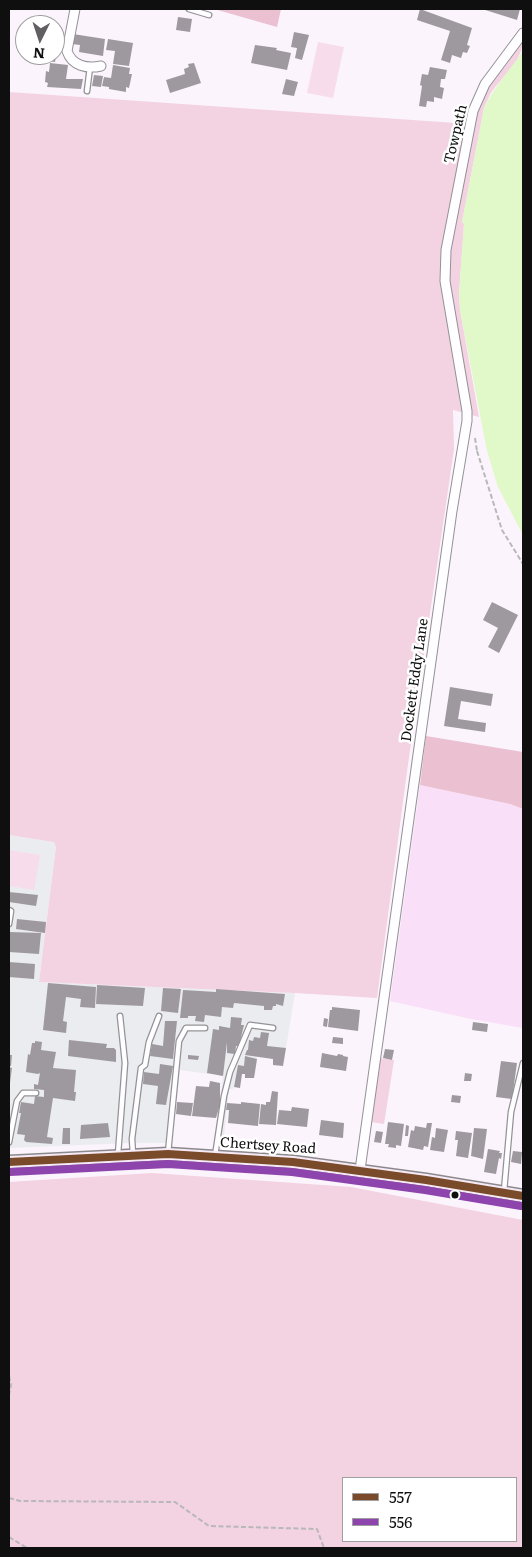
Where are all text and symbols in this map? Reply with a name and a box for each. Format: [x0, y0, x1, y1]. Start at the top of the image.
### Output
north arrow [15, 15, 65, 65]
text: N [32, 44, 46, 64]
street label: Towpath [441, 103, 471, 165]
street label: Dockett Eddy Lane [398, 617, 432, 743]
street label: Chertsey Road [219, 1134, 317, 1158]
unlabelled marker [450, 1190, 460, 1200]
legend [342, 1477, 517, 1542]
text: 557 [389, 1485, 412, 1508]
text: 556 [389, 1510, 412, 1533]

